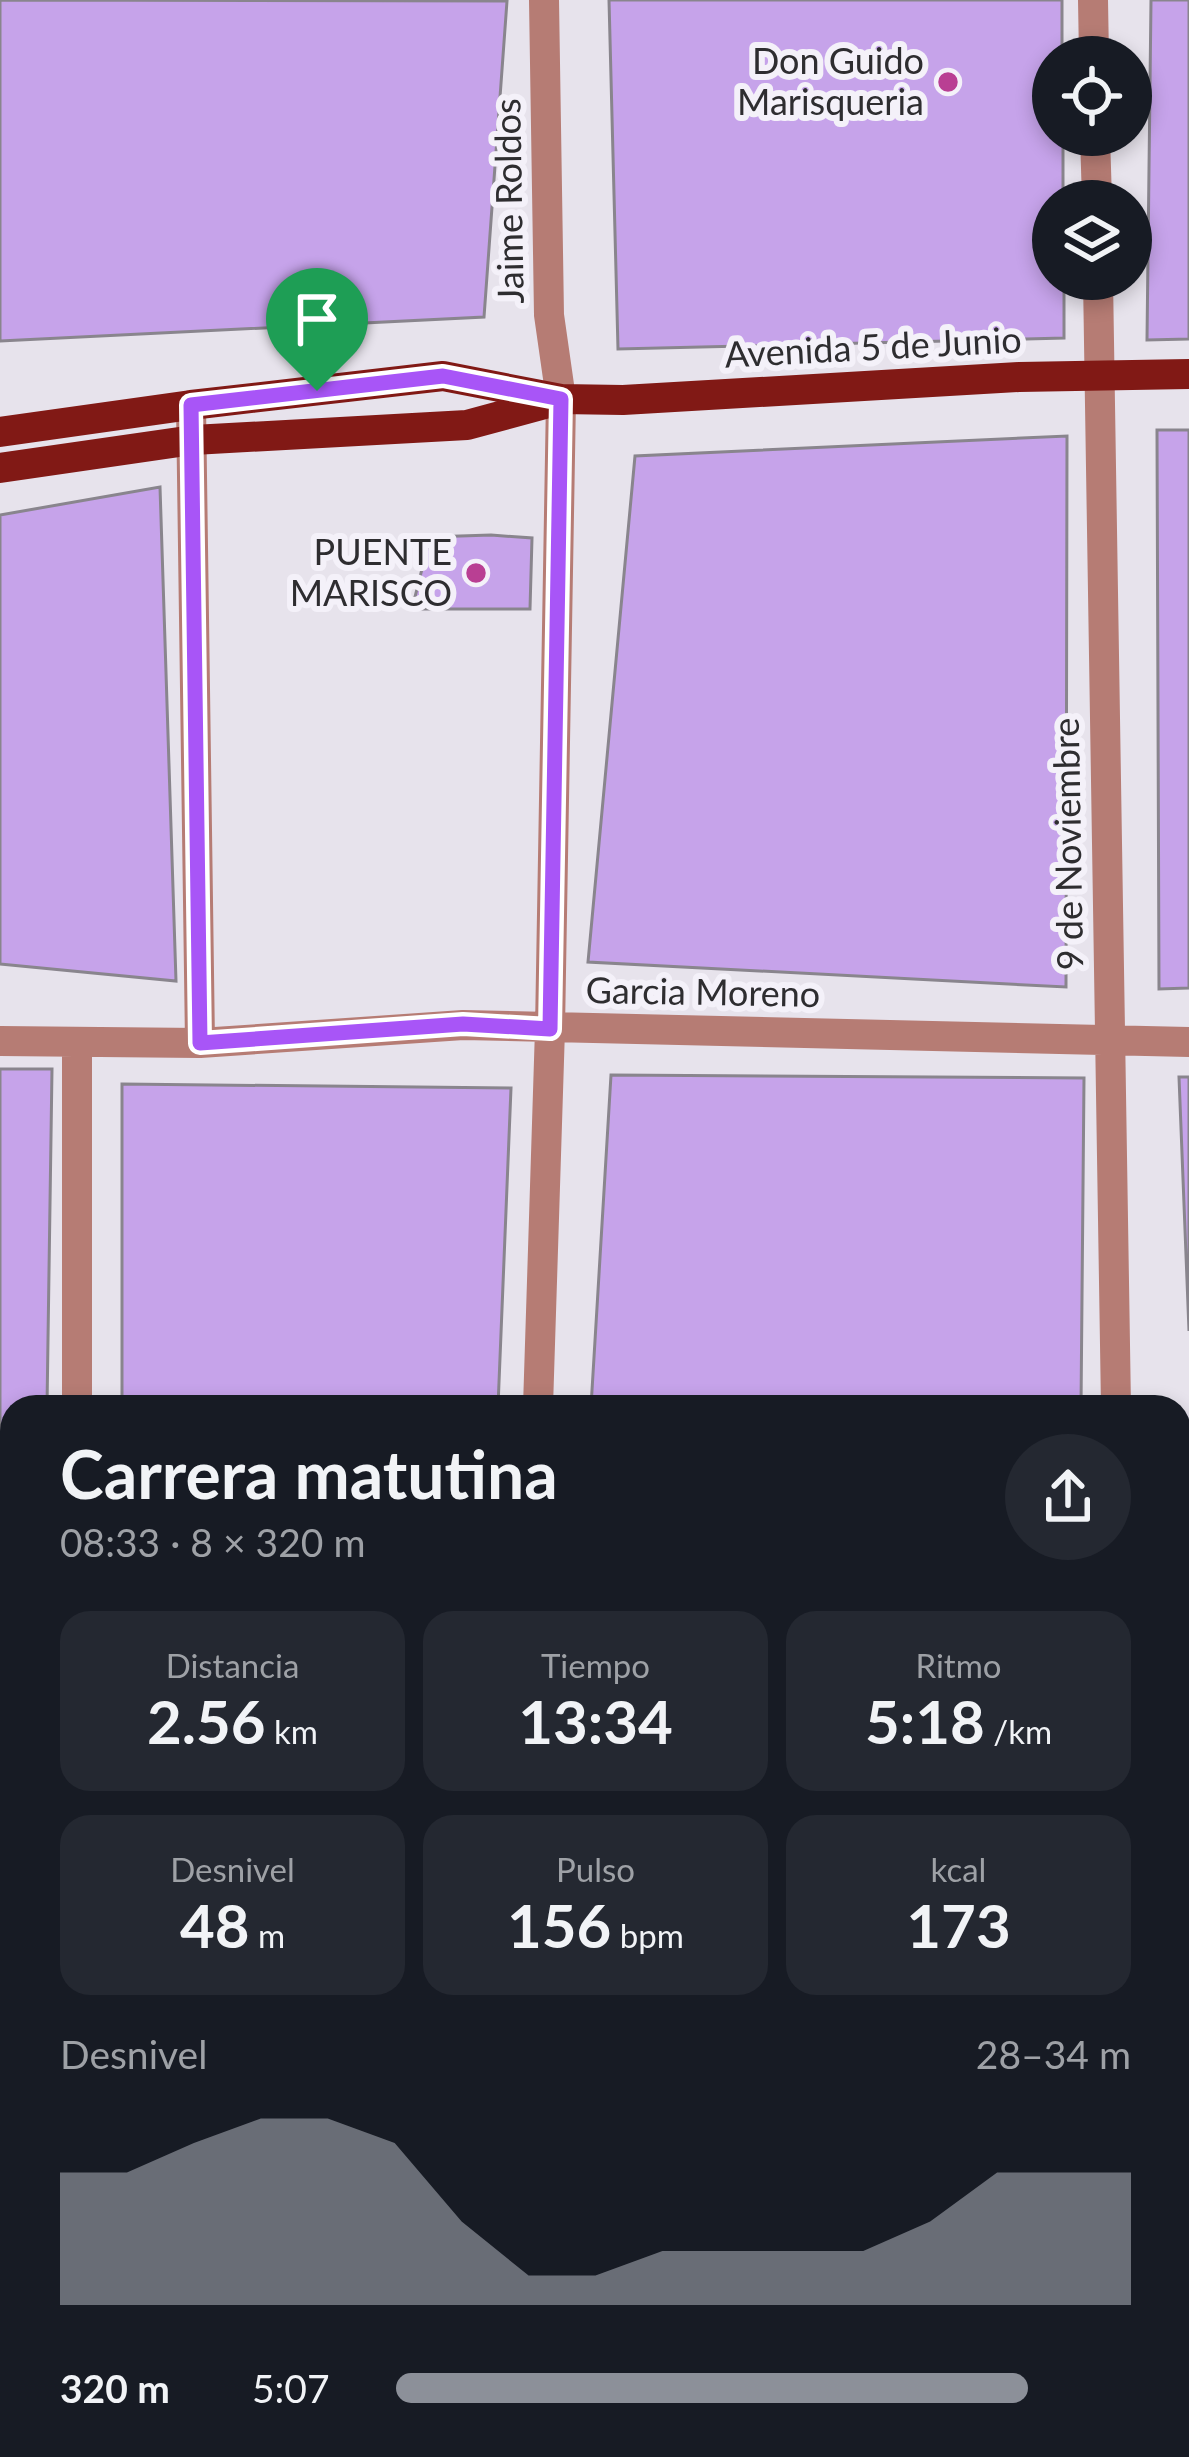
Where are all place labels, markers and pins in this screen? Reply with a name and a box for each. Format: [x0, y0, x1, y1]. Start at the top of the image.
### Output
place label: Don Guido Marisqueria [737, 38, 924, 123]
marker: Don Guido Marisqueria [935, 69, 961, 95]
pin [266, 268, 368, 391]
place label: PUENTE MARISCO [290, 529, 452, 614]
marker: PUENTE MARISCO [463, 560, 489, 586]

